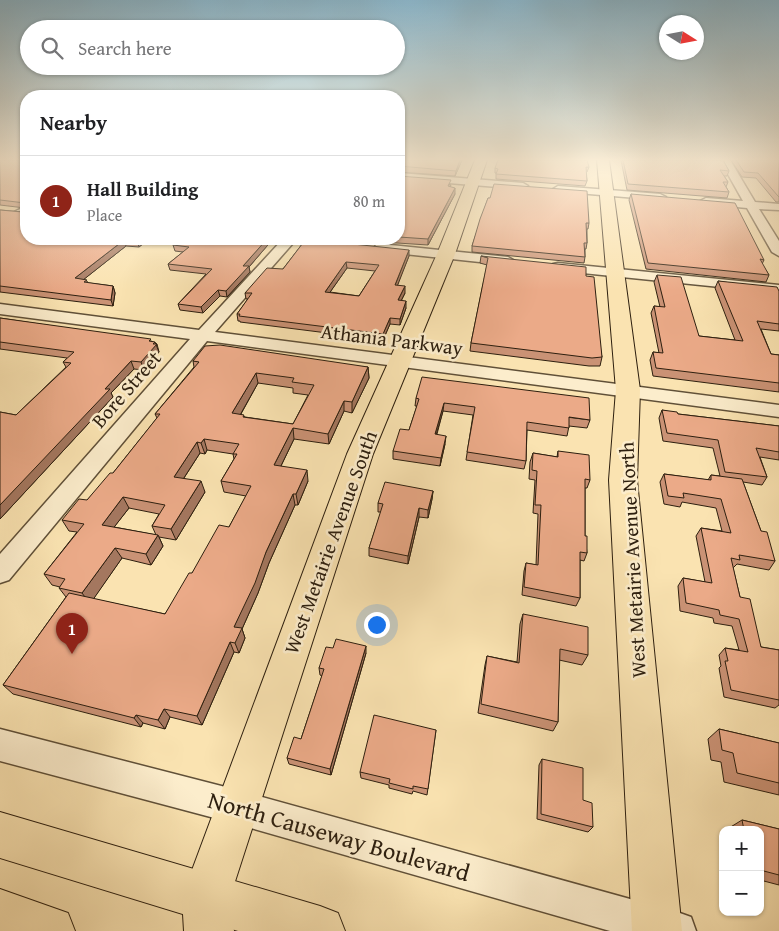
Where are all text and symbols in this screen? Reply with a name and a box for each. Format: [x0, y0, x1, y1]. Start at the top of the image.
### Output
north arrow [659, 15, 704, 60]
search box [20, 20, 405, 75]
icon: search [38, 34, 66, 62]
text: Search here [78, 34, 172, 62]
text: Nearby [40, 107, 107, 138]
text: Hall Building [87, 175, 198, 203]
text: 1 [52, 189, 60, 213]
text: 80 m [353, 189, 385, 213]
text: Place [87, 203, 122, 227]
street label: Athania Parkway [320, 316, 465, 362]
street label: Bore Street [84, 344, 168, 434]
street label: West Metairie Avenue South [276, 426, 384, 658]
street label: West Metairie Avenue North [611, 441, 653, 679]
your location [364, 612, 390, 638]
pin: 1 [56, 613, 88, 654]
street label: North Causeway Boulevard [204, 782, 474, 890]
map controls [719, 826, 764, 916]
button: + [719, 826, 764, 871]
button: − [719, 871, 764, 916]

